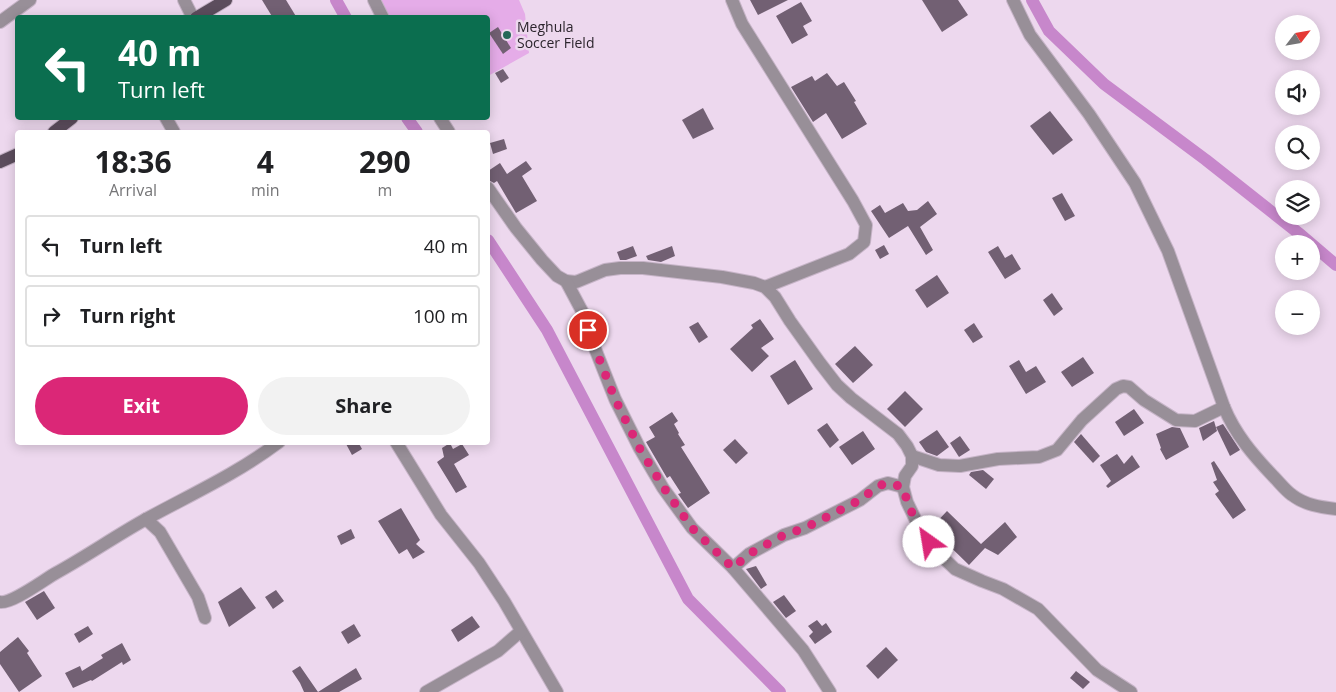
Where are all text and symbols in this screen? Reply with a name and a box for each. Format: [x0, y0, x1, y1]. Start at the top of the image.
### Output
north arrow [1275, 15, 1320, 60]
map controls [1275, 15, 1320, 335]
place label: Meghula Soccer Field [517, 17, 594, 52]
text: 40 m [118, 29, 201, 76]
marker: Meghula Soccer Field [501, 29, 513, 41]
icon: left [35, 35, 100, 100]
button: sound [1275, 70, 1320, 115]
text: Turn left [118, 74, 205, 104]
button: search [1275, 125, 1320, 170]
text: 18:36 [94, 141, 172, 182]
text: 4 [257, 141, 274, 182]
text: 290 [359, 141, 411, 182]
text: Arrival [109, 179, 157, 201]
text: min [251, 179, 280, 201]
text: m [377, 179, 392, 201]
button: layers [1275, 180, 1320, 225]
icon: left [37, 232, 65, 260]
text: Turn left [80, 233, 162, 259]
text: 40 m [424, 233, 468, 259]
button: + [1275, 235, 1320, 280]
button: − [1275, 290, 1320, 335]
icon: right [37, 302, 65, 330]
text: Turn right [80, 303, 175, 329]
text: 100 m [413, 303, 468, 329]
pin [567, 309, 609, 351]
icon: arrive [574, 316, 602, 344]
button: Exit [35, 377, 248, 435]
button: Share [258, 377, 470, 435]
position arrow [902, 515, 954, 567]

